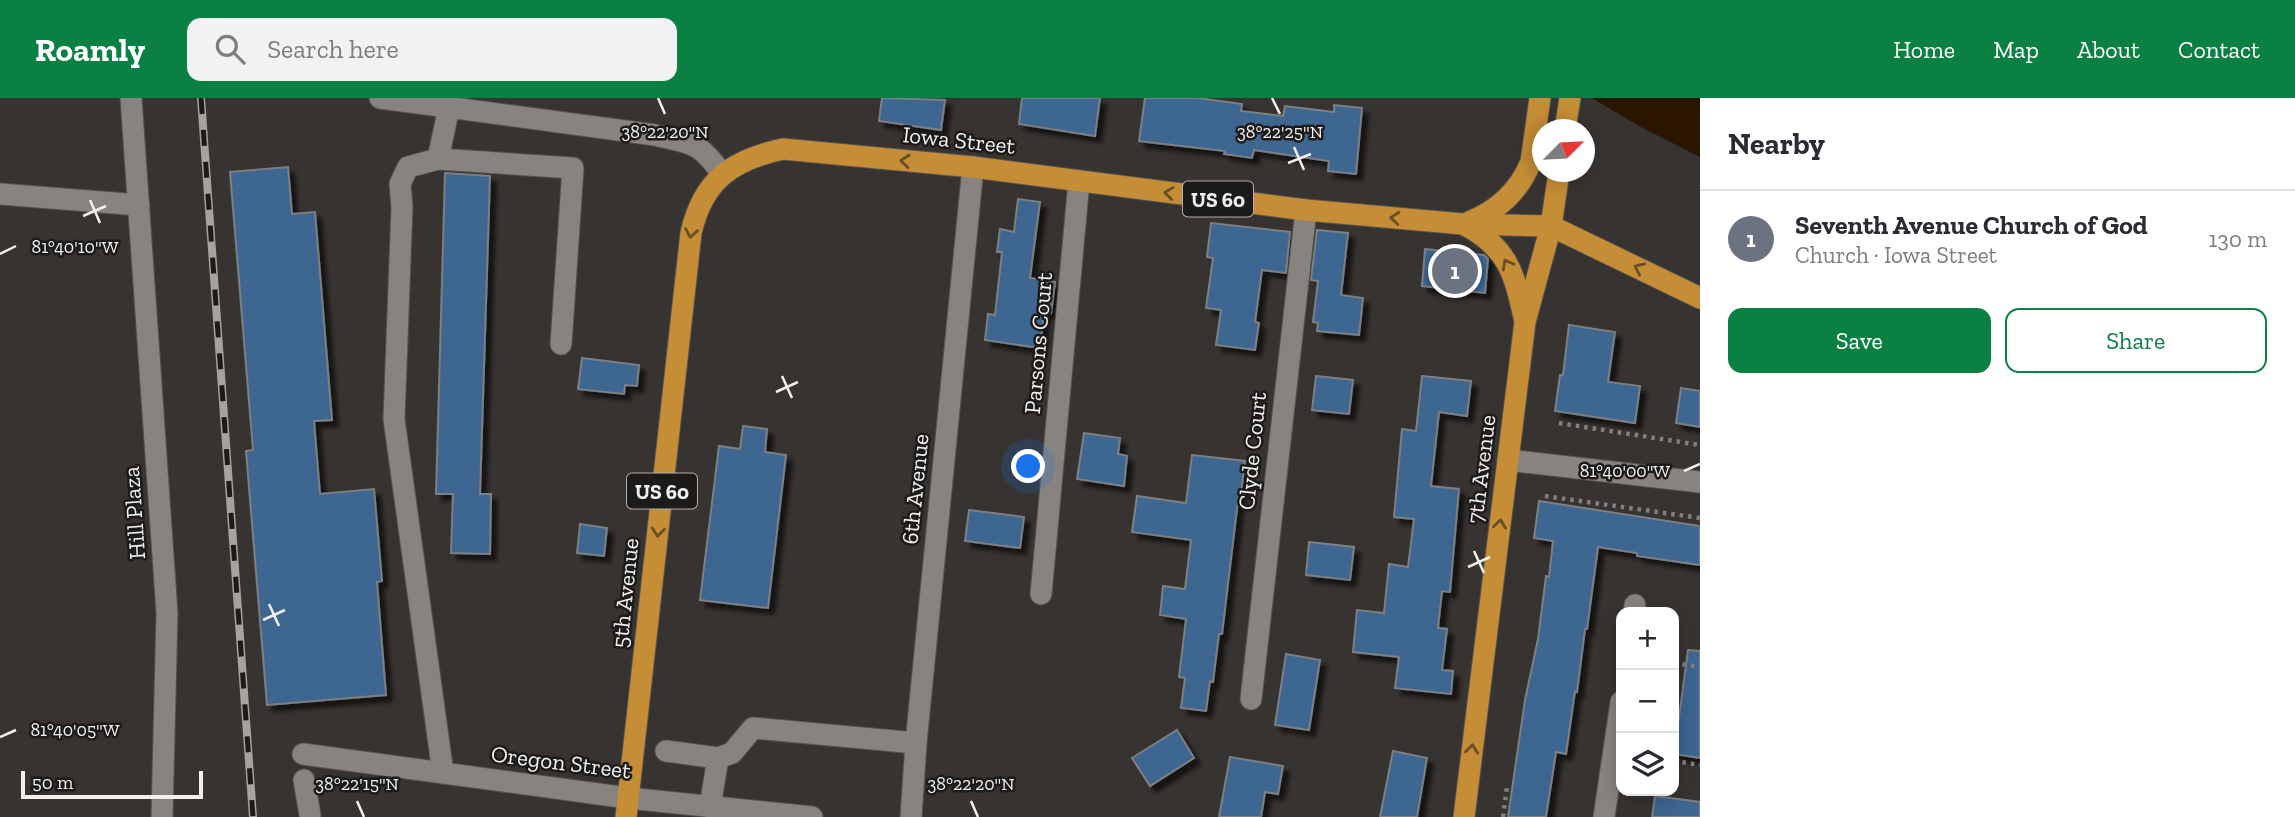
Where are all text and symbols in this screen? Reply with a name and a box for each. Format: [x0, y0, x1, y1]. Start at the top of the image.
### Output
search box [187, 18, 677, 81]
text: Roamly [35, 30, 145, 69]
icon: search [211, 30, 249, 68]
text: Search here [267, 33, 399, 65]
text: Home [1893, 35, 1955, 64]
text: Map [1993, 35, 2039, 64]
text: About [2077, 35, 2140, 64]
text: Contact [2178, 35, 2260, 64]
north arrow [1532, 119, 1595, 182]
street label: Iowa Street [901, 120, 1017, 160]
text: 38°22'20"N [621, 121, 709, 143]
text: 38°22'25"N [1237, 121, 1323, 143]
text: Nearby [1728, 126, 1825, 162]
one-way arrow [900, 153, 911, 168]
road number: US 60 [1183, 182, 1253, 217]
one-way arrow [1164, 185, 1175, 200]
text: Seventh Avenue Church of God [1795, 209, 2148, 241]
one-way arrow [1390, 211, 1401, 226]
text: 1 [1746, 225, 1756, 253]
text: 130 m [2209, 225, 2267, 253]
one-way arrow [684, 227, 699, 239]
text: 81°40'10"W [32, 236, 119, 258]
text: Church · Iowa Street [1795, 241, 1997, 269]
pin: 1 [1432, 245, 1478, 297]
one-way arrow [1502, 259, 1515, 272]
one-way arrow [1634, 262, 1646, 276]
street label: Parsons Court [1018, 271, 1058, 415]
button: Save [1728, 308, 1991, 373]
button: Share [2005, 308, 2267, 373]
street label: Clyde Court [1232, 390, 1272, 511]
street label: 7th Avenue [1460, 413, 1502, 525]
street label: 6th Avenue [895, 432, 935, 546]
your location [1011, 449, 1045, 483]
text: 81°40'00"W [1580, 460, 1670, 482]
street label: Hill Plaza [117, 465, 151, 561]
road number: US 60 [627, 474, 697, 508]
one-way arrow [1493, 518, 1508, 529]
one-way arrow [650, 526, 665, 538]
street label: 5th Avenue [605, 537, 645, 649]
map controls [1616, 607, 1679, 796]
button: + [1616, 607, 1679, 670]
button: − [1616, 670, 1679, 733]
text: 81°40'05"W [30, 719, 120, 741]
button: layers [1616, 733, 1679, 796]
street label: Oregon Street [489, 740, 633, 785]
one-way arrow [1465, 743, 1480, 755]
scale bar [21, 768, 203, 800]
text: 50 m [32, 771, 73, 794]
text: 38°22'15"N [315, 773, 399, 795]
text: 38°22'20"N [927, 773, 1015, 795]

